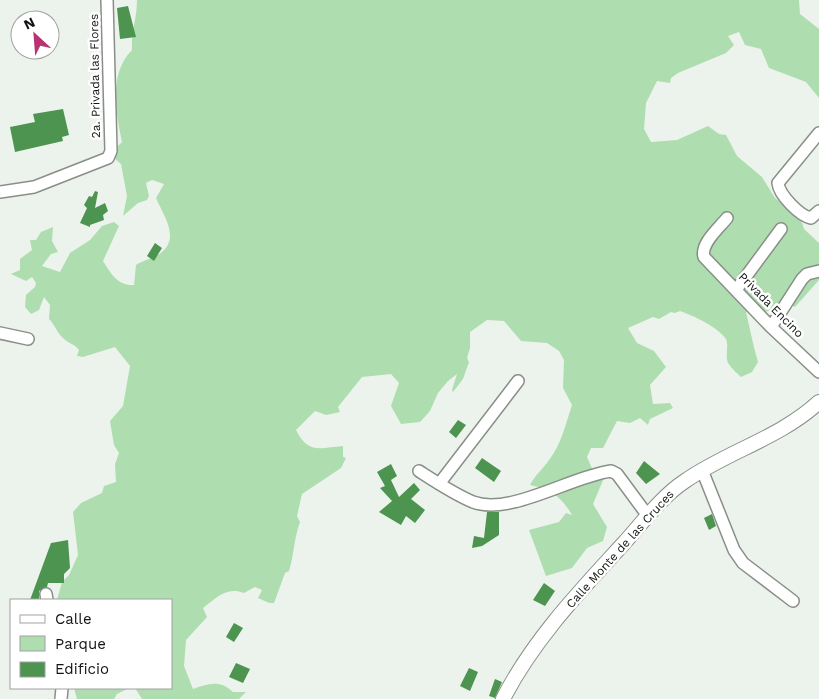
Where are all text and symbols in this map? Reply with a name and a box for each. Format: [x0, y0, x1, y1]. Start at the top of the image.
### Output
north arrow [10, 10, 60, 60]
text: N [21, 14, 37, 33]
street label: 2a. Privada las Flores [87, 14, 103, 138]
street label: Privada Encino [736, 270, 806, 340]
street label: Calle Monte de las Cruces [563, 487, 677, 611]
legend [10, 599, 172, 689]
text: Calle [55, 610, 92, 628]
text: Parque [55, 635, 106, 653]
text: Edificio [55, 660, 109, 678]

